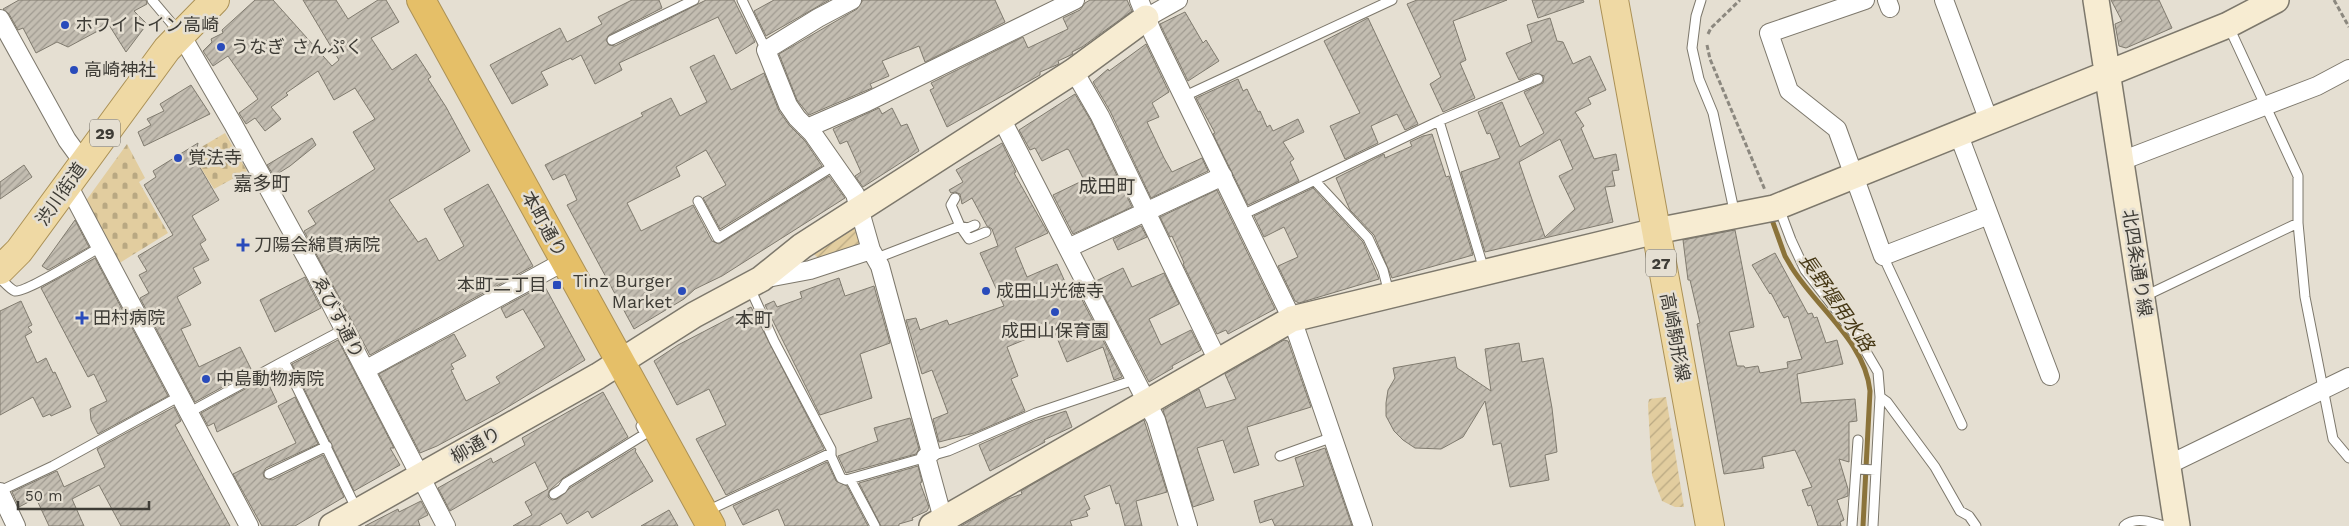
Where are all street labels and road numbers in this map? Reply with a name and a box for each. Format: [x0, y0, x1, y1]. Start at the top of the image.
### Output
road number: 29 [90, 120, 120, 146]
street label: 渋川街道 [31, 158, 90, 229]
street label: 本町通り [518, 187, 571, 260]
street label: 北四条通り線 [2119, 208, 2156, 318]
road number: 27 [1646, 250, 1676, 276]
street label: ゑびす通り [309, 272, 368, 362]
street label: 高崎駒形線 [1657, 291, 1694, 383]
street label: 柳通り [447, 422, 504, 467]

